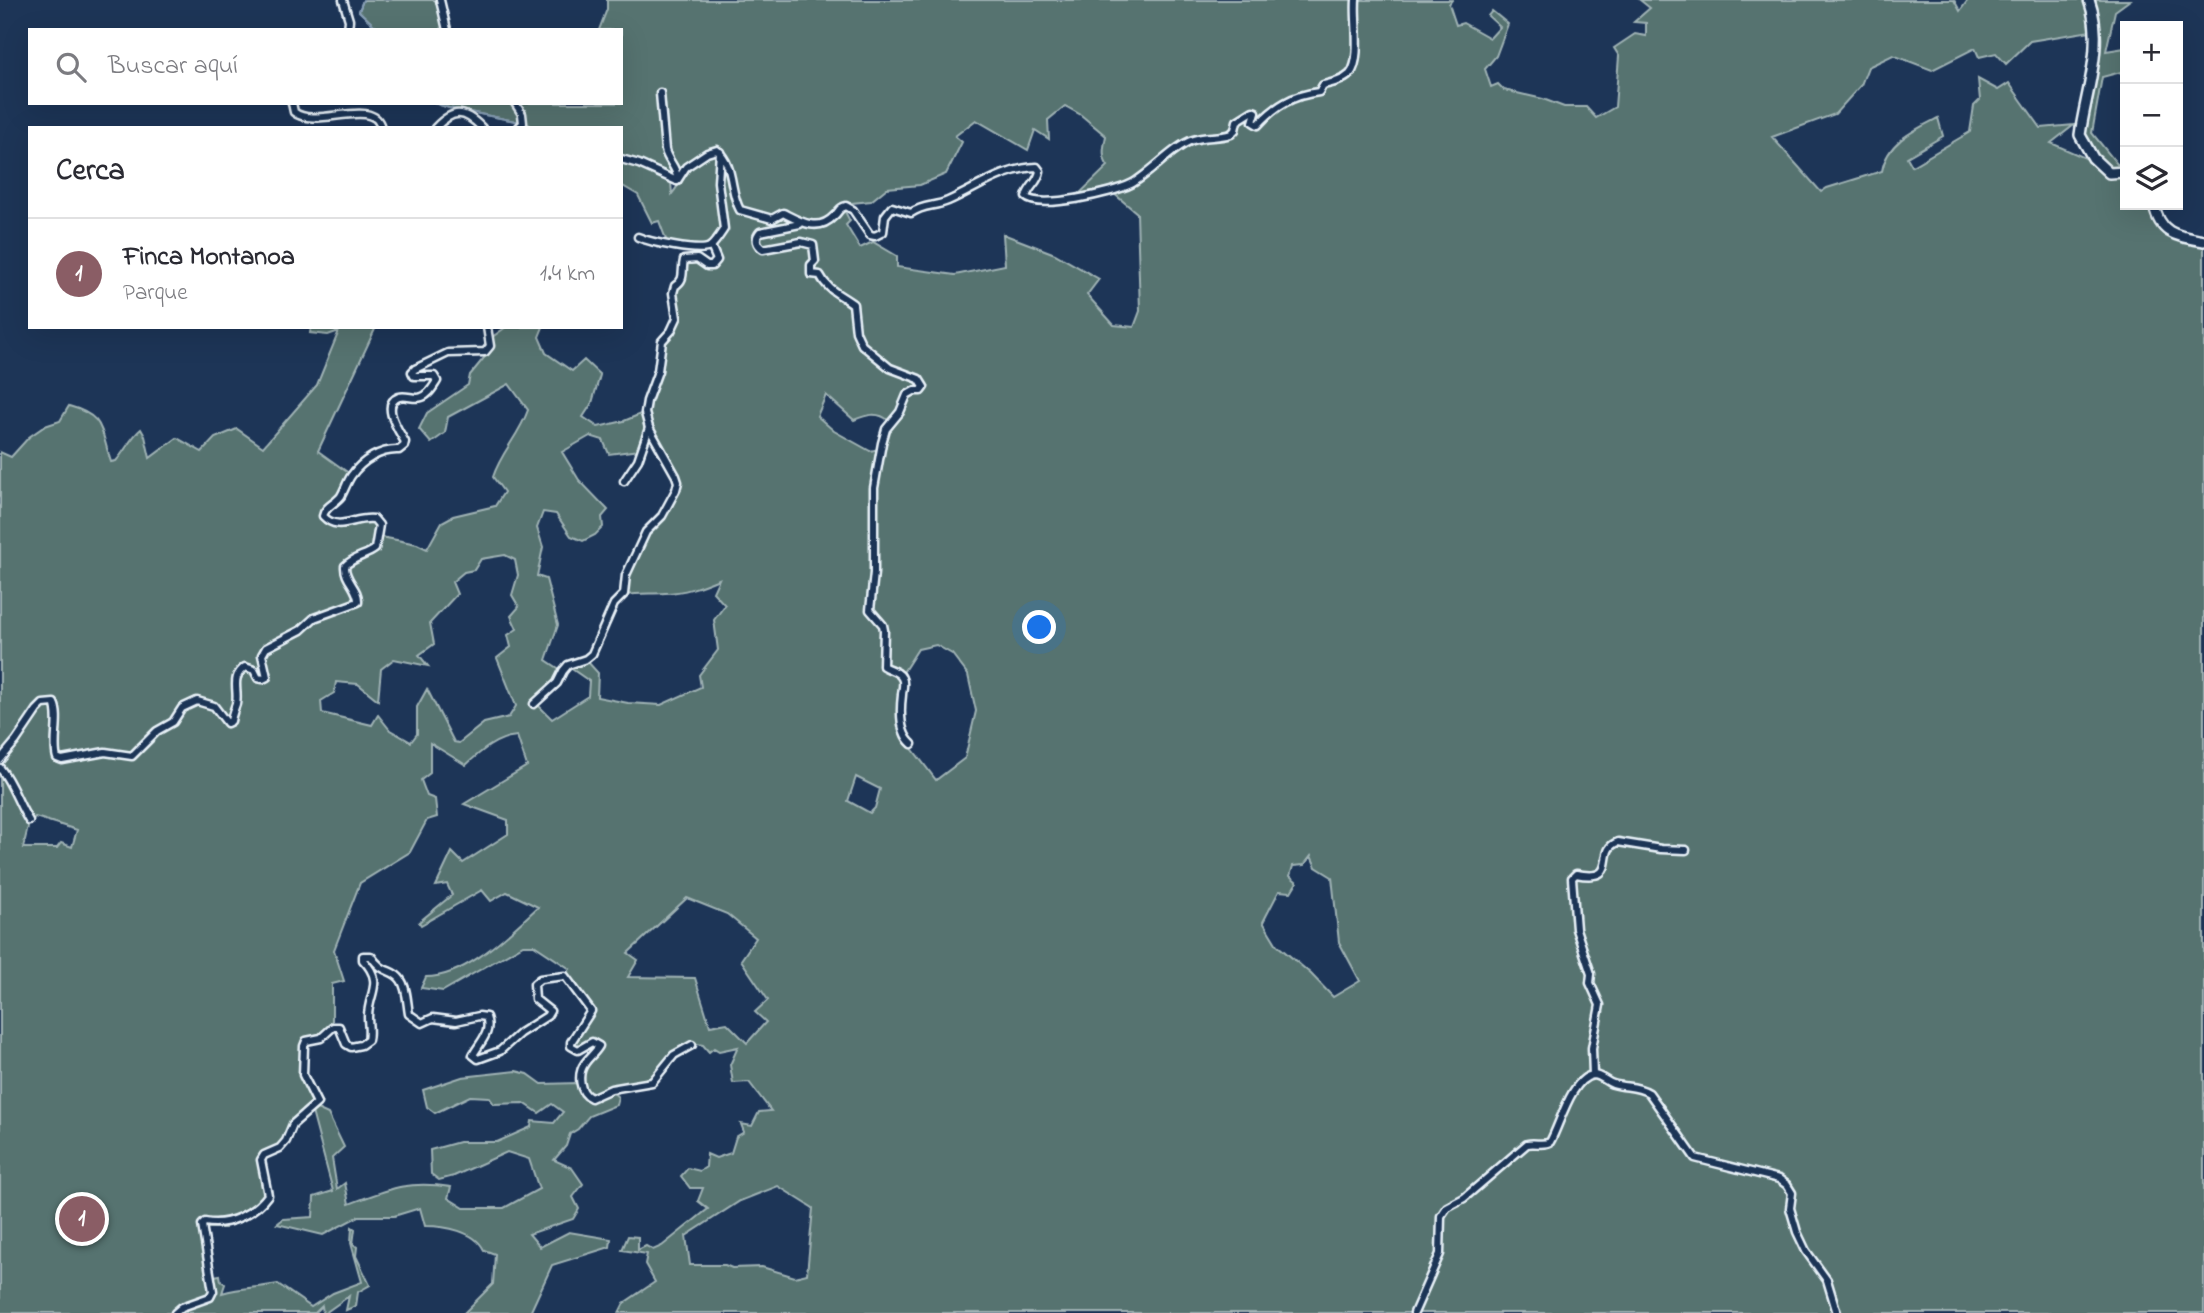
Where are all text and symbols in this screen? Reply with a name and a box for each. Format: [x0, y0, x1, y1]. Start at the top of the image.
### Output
map controls [2120, 21, 2183, 210]
button: + [2120, 21, 2183, 84]
search box [28, 28, 623, 105]
icon: search [52, 48, 90, 86]
text: Buscar aquí [108, 48, 238, 86]
button: − [2120, 84, 2183, 147]
button: layers [2120, 147, 2183, 210]
text: Cerca [56, 150, 125, 194]
text: Finca Montanoa [123, 239, 295, 277]
text: 1 [75, 258, 83, 291]
text: 1.4 km [540, 258, 595, 291]
text: Parque [123, 277, 187, 310]
your location [1022, 610, 1056, 644]
pin: 1 [59, 1193, 105, 1245]

